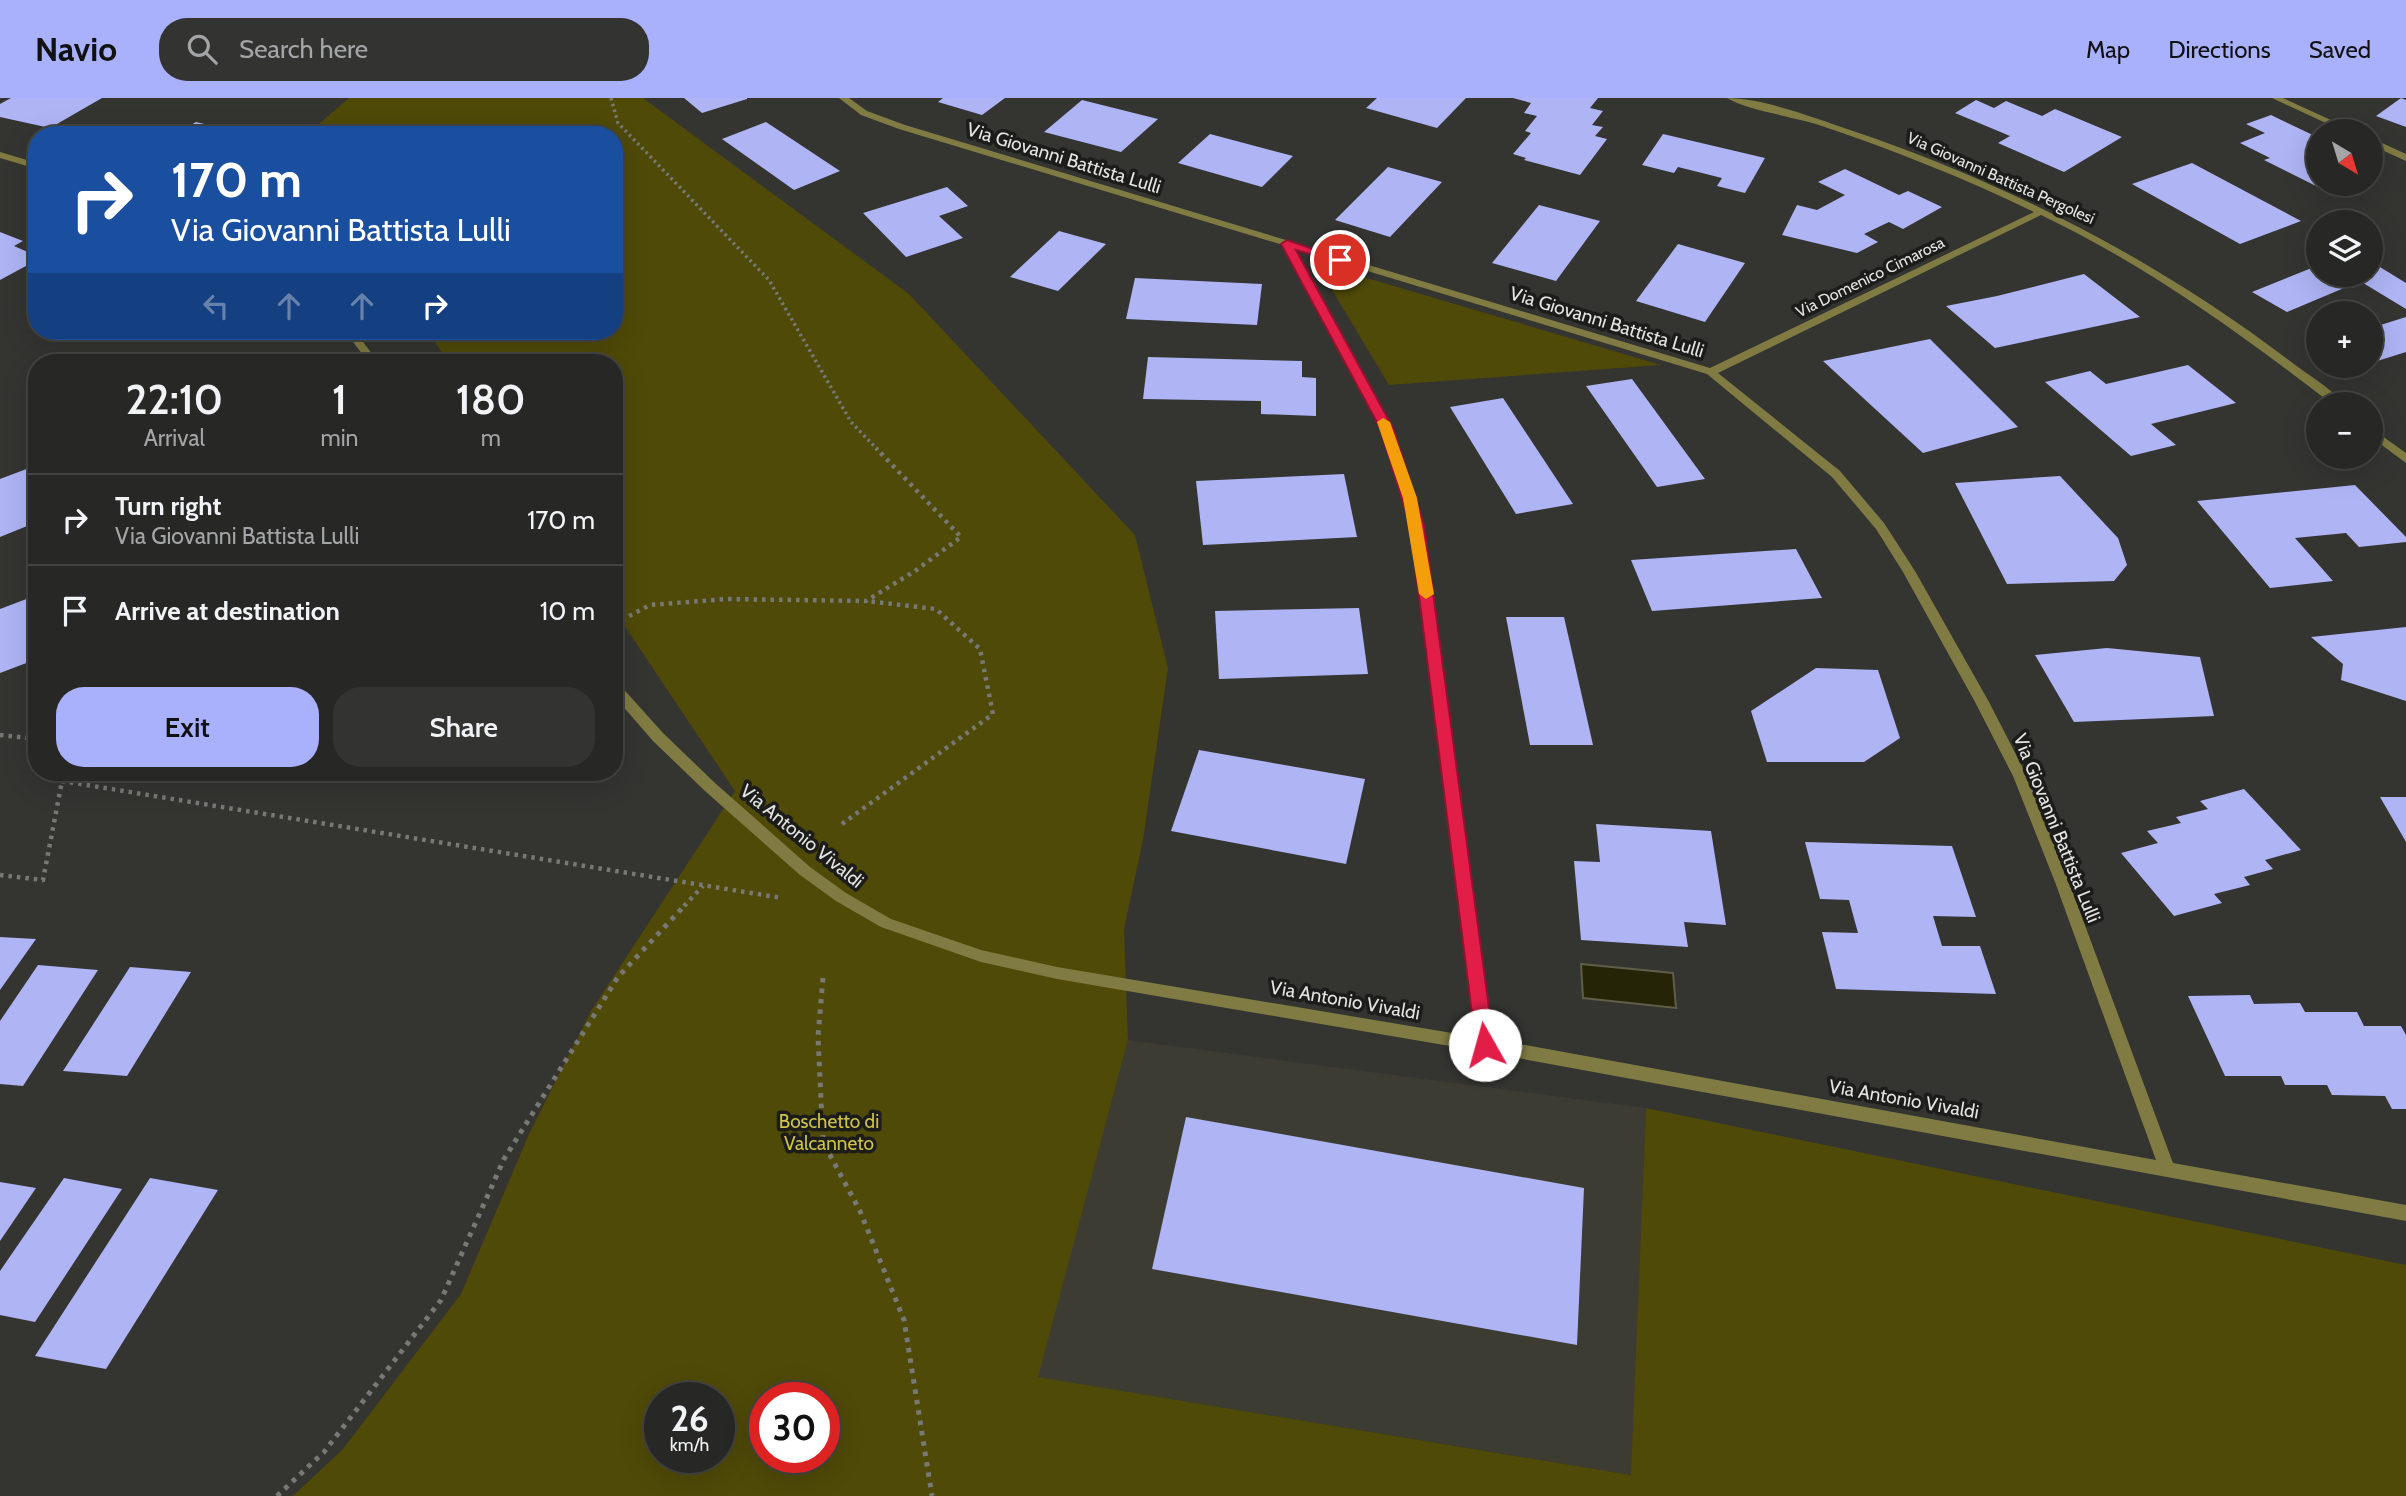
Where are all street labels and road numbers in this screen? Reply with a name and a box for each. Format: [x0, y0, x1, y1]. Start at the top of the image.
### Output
street label: Via Giovanni Battista Lulli [964, 117, 1164, 199]
street label: Via Giovanni Battista Pergolesi [1904, 128, 2098, 228]
street label: Via Domenico Cimarosa [1793, 233, 1948, 321]
street label: Via Giovanni Battista Lulli [1507, 281, 1707, 363]
street label: Via Giovanni Battista Lulli [2009, 730, 2105, 926]
street label: Via Antonio Vivaldi [736, 779, 868, 893]
street label: Via Antonio Vivaldi [1268, 975, 1422, 1025]
street label: Via Antonio Vivaldi [1827, 1074, 1981, 1124]

